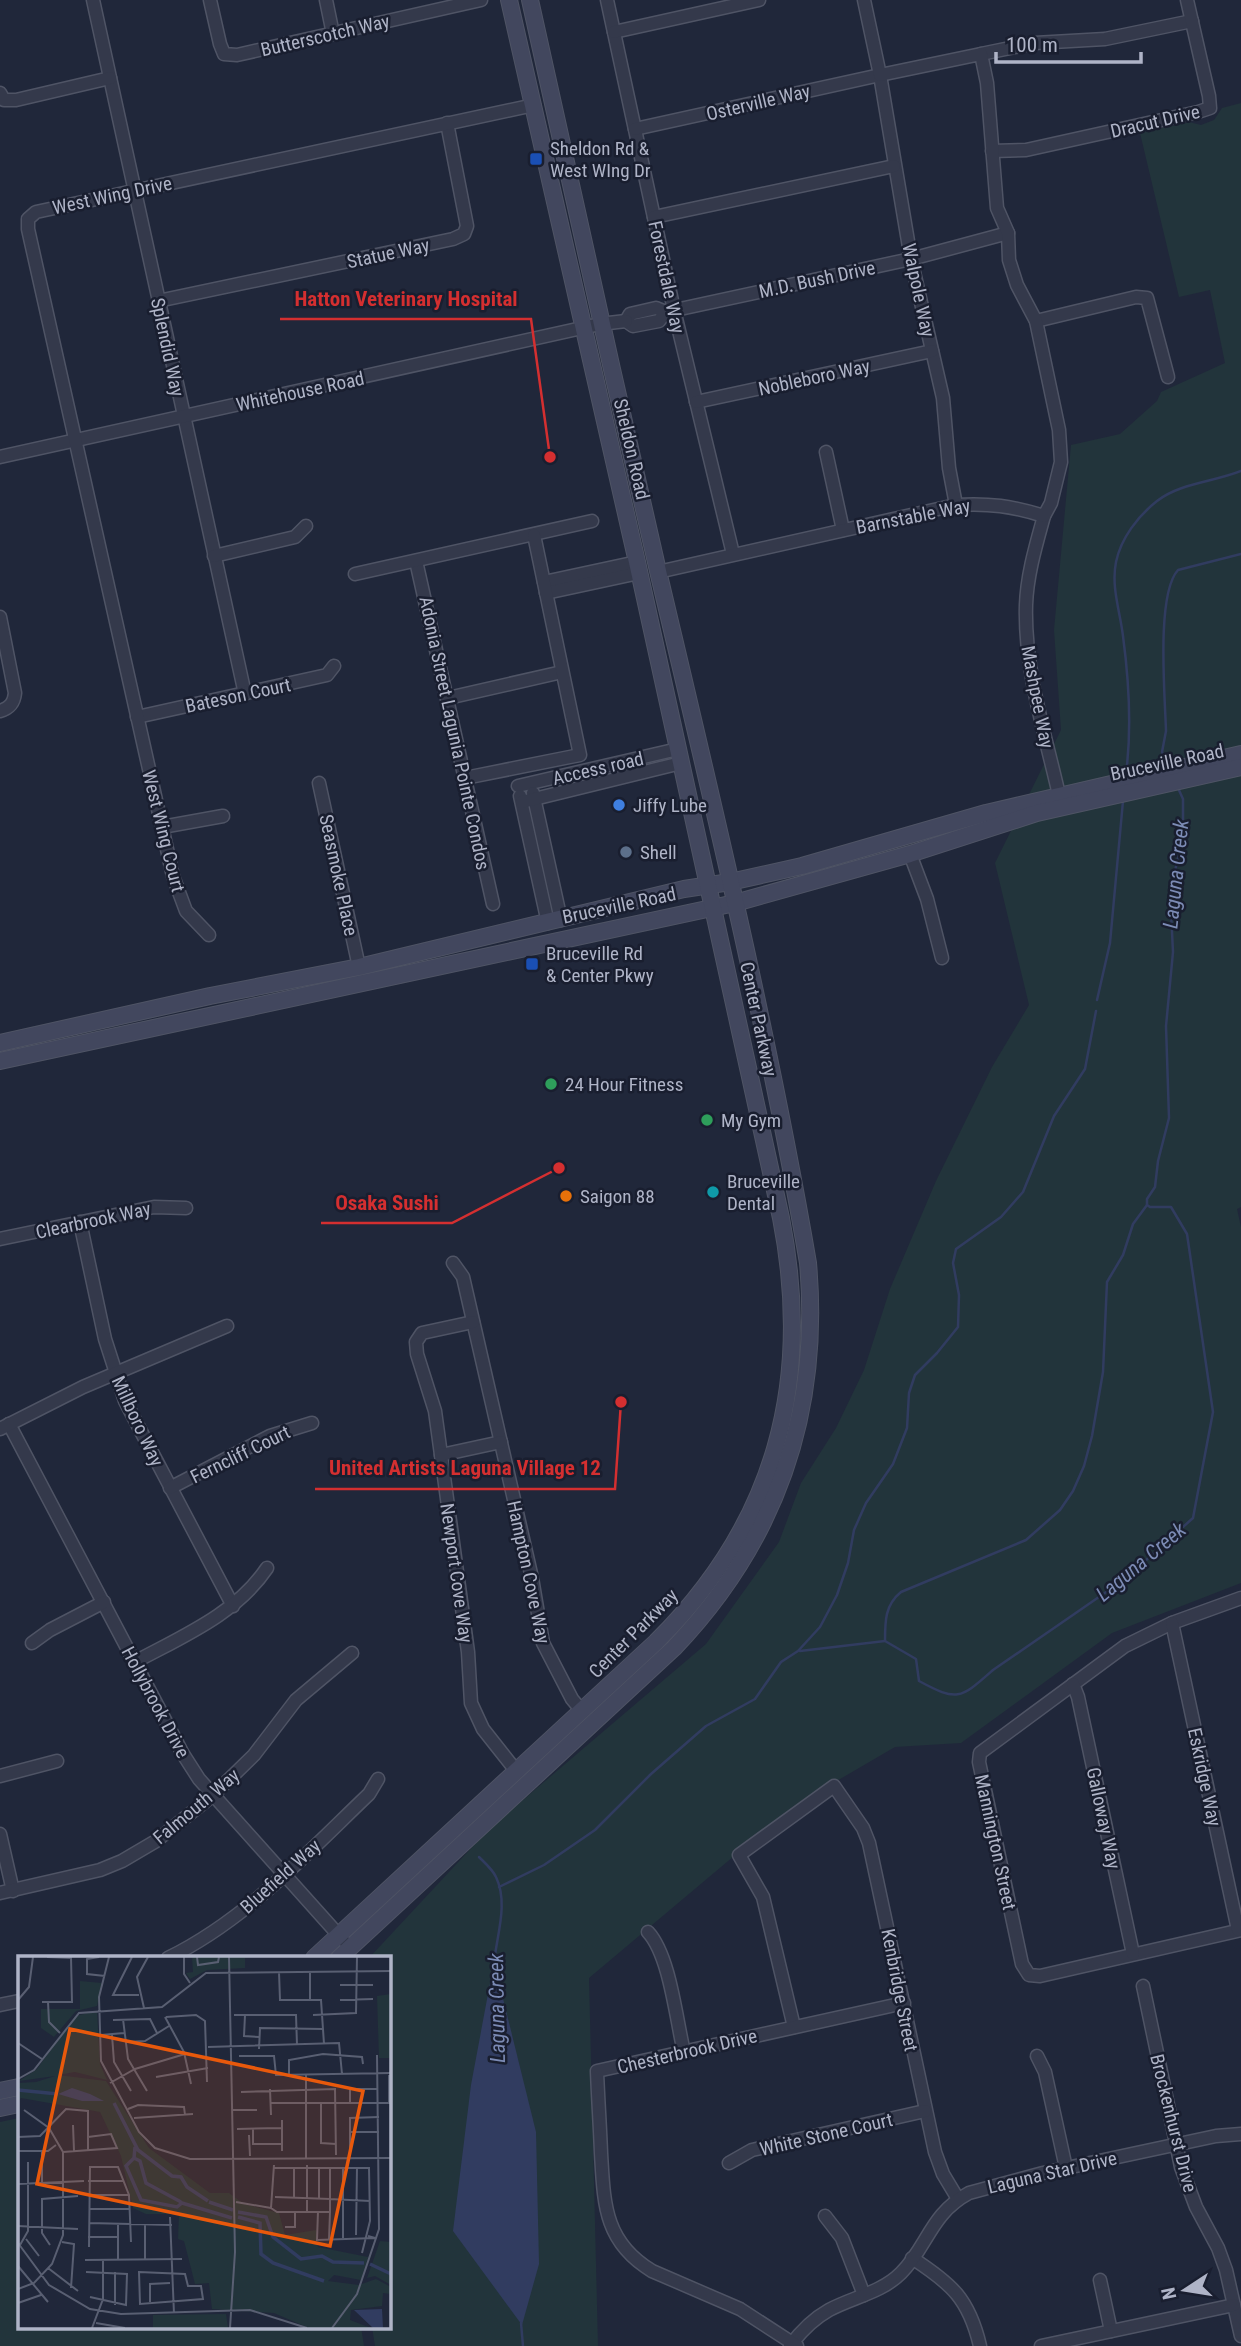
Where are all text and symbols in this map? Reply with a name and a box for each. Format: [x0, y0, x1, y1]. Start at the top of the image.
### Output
street label: Butterscotch Way [258, 9, 392, 61]
scale bar [996, 21, 1141, 65]
text: 100 m [1006, 33, 1058, 57]
street label: Osterville Way [704, 79, 812, 126]
street label: Dracut Drive [1108, 100, 1202, 143]
place label: Sheldon Rd & West WIng Dr [550, 137, 651, 182]
marker: Sheldon Rd & West WIng Dr [528, 151, 544, 167]
street label: West Wing Drive [50, 172, 174, 219]
street label: Forestdale Way [643, 219, 690, 336]
street label: Statue Way [345, 234, 432, 273]
street label: Walpole Way [897, 241, 940, 339]
street label: M.D. Bush Drive [757, 256, 877, 303]
callout: Hatton Veterinary Hospital [280, 277, 531, 319]
text: Hatton Veterinary Hospital [294, 287, 518, 311]
street label: Splendid Way [146, 296, 189, 399]
street label: Nobleboro Way [756, 354, 872, 401]
street label: Whitehouse Road [234, 367, 366, 416]
street label: Sheldon Road [609, 396, 654, 502]
street label: Barnstable Way [854, 494, 972, 539]
street label: Adonia Street Lagunia Pointe Condos [414, 594, 495, 872]
street label: Mashpee Way [1016, 644, 1059, 750]
street label: Bateson Court [183, 673, 293, 718]
street label: Bruceville Road [1108, 739, 1226, 786]
street label: Access road [550, 747, 646, 790]
street label: West Wing Court [137, 768, 190, 894]
place label: Jiffy Lube [633, 794, 707, 817]
marker: Jiffy Lube [611, 797, 627, 813]
street label: Seasmoke Place [314, 812, 363, 938]
water label: Laguna Creek [1158, 817, 1194, 930]
place label: Shell [640, 841, 677, 864]
marker: Shell [618, 844, 634, 860]
street label: Bruceville Road [560, 882, 678, 929]
place label: Bruceville Rd & Center Pkwy [546, 942, 654, 987]
marker: Bruceville Rd & Center Pkwy [524, 956, 540, 972]
street label: Center Parkway [735, 960, 782, 1079]
place label: 24 Hour Fitness [565, 1073, 683, 1096]
marker: 24 Hour Fitness [543, 1076, 559, 1092]
place label: My Gym [721, 1109, 781, 1132]
marker: My Gym [699, 1112, 715, 1128]
place label: Bruceville Dental [727, 1170, 800, 1215]
callout: Osaka Sushi [321, 1181, 452, 1223]
marker: Bruceville Dental [705, 1184, 721, 1200]
place label: Saigon 88 [580, 1185, 655, 1208]
marker: Saigon 88 [558, 1188, 574, 1204]
text: Osaka Sushi [335, 1191, 439, 1215]
street label: Clearbrook Way [34, 1197, 153, 1244]
street label: Millboro Way [107, 1372, 168, 1470]
street label: Ferncliff Court [187, 1420, 294, 1488]
callout: United Artists Laguna Village 12 [315, 1447, 615, 1489]
text: United Artists Laguna Village 12 [329, 1456, 601, 1480]
street label: Hampton Cove Way [502, 1499, 555, 1646]
street label: Newport Cove Way [435, 1502, 478, 1644]
water label: Laguna Creek [1091, 1517, 1191, 1606]
street label: Center Parkway [584, 1584, 683, 1683]
street label: Hollybrook Drive [117, 1643, 195, 1762]
street label: Eskridge Way [1183, 1726, 1226, 1828]
street label: Falmouth Way [149, 1764, 244, 1849]
street label: Galloway Way [1082, 1765, 1126, 1871]
street label: Mannington Street [970, 1772, 1021, 1912]
street label: Bluefield Way [235, 1834, 325, 1918]
street label: Kenbridge Street [876, 1927, 923, 2053]
water label: Laguna Creek [484, 1952, 510, 2063]
inset map [18, 1956, 390, 2328]
street label: Chesterbrook Drive [615, 2024, 759, 2079]
street label: Brockenhurst Drive [1145, 2052, 1202, 2195]
street label: White Stone Court [757, 2108, 895, 2161]
street label: Laguna Star Drive [985, 2146, 1119, 2199]
north arrow [1150, 2255, 1220, 2325]
text: N [1156, 2285, 1181, 2302]

